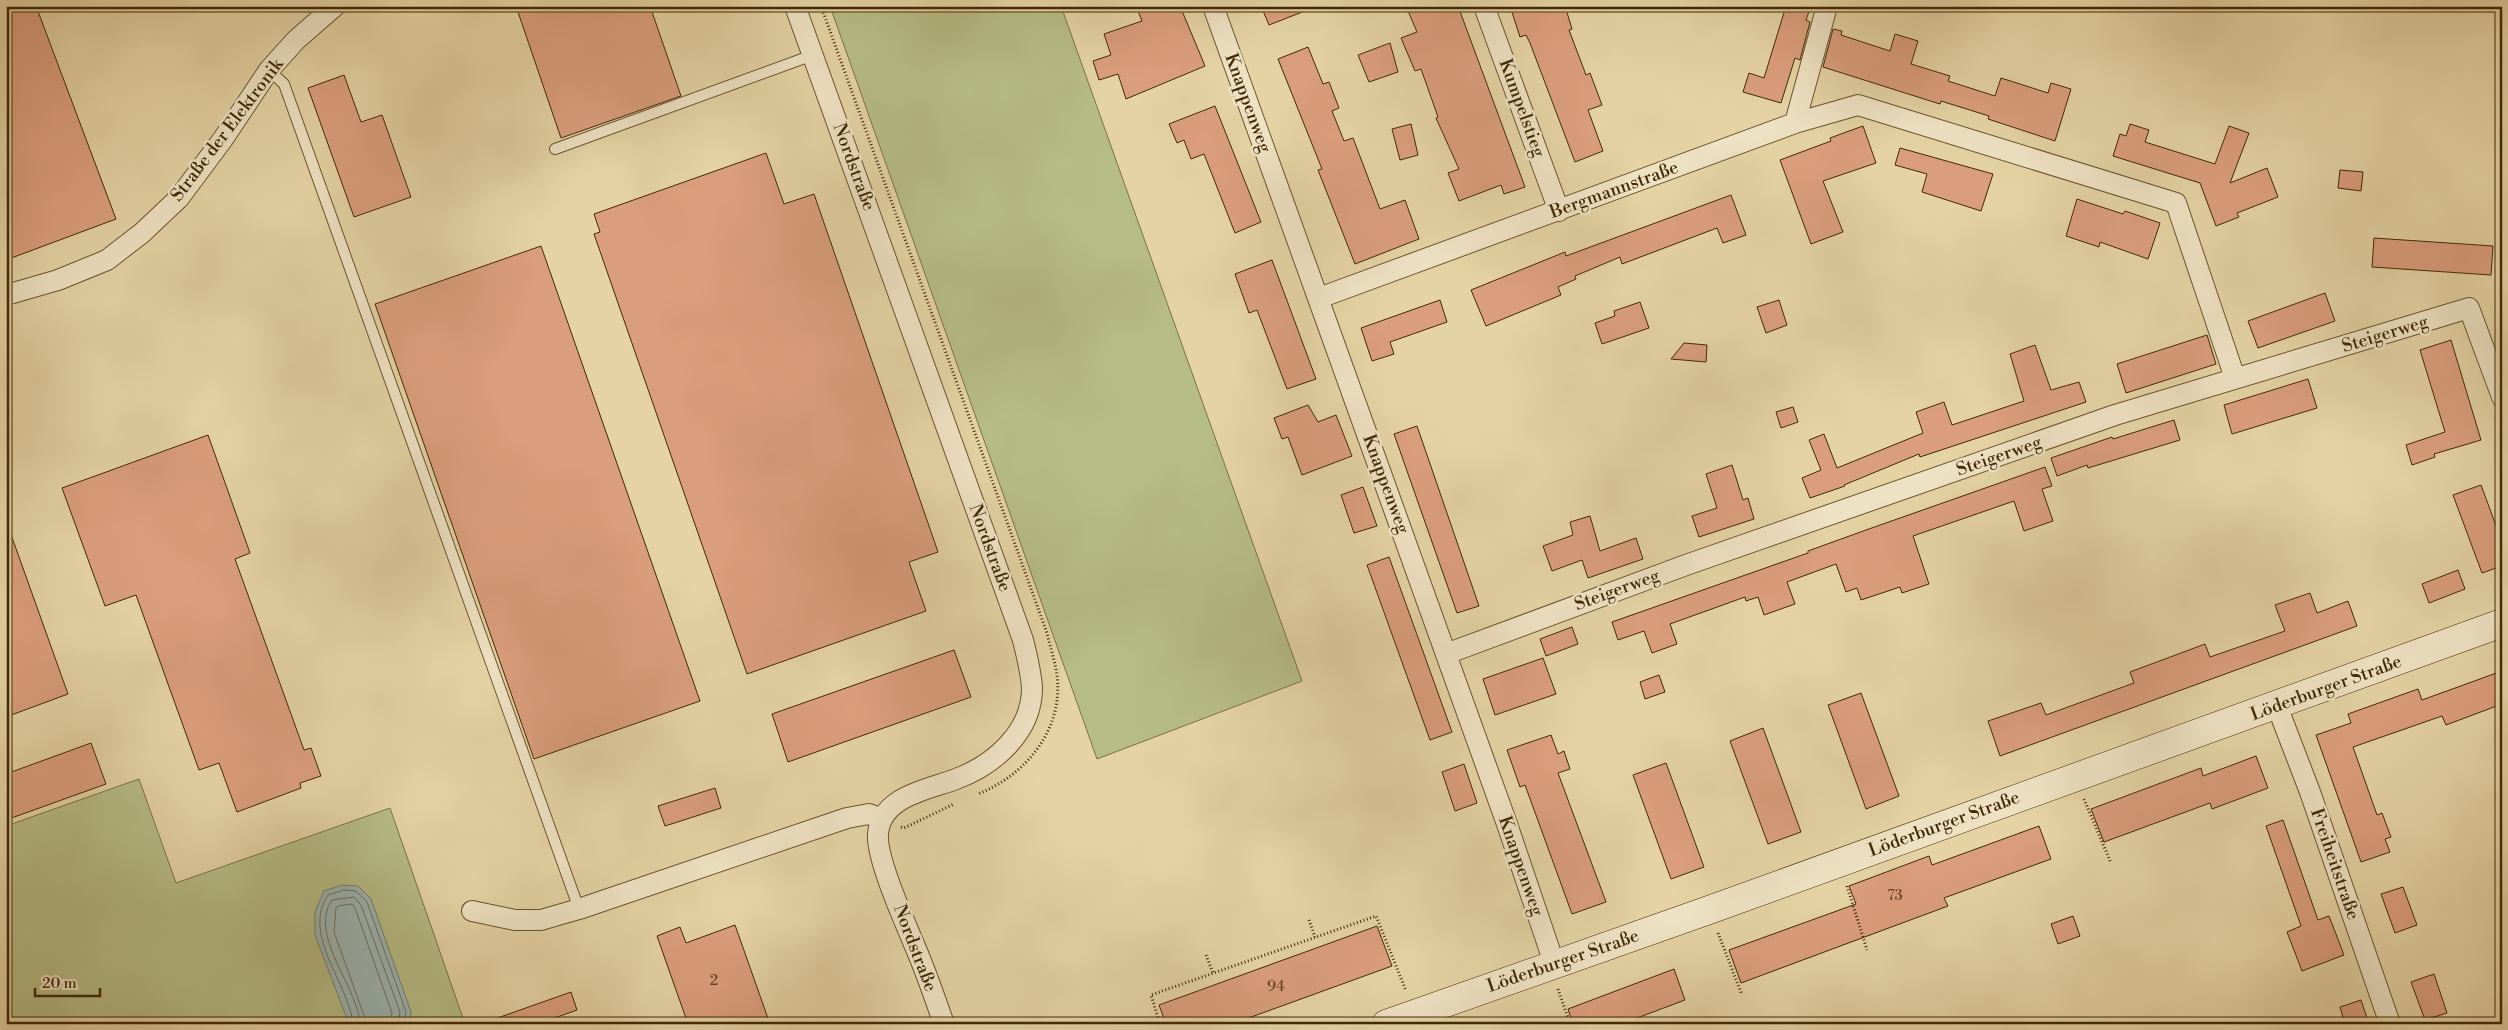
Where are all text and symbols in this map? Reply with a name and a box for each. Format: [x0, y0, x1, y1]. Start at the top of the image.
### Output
street label: Knappenweg [1219, 50, 1277, 157]
street label: Straße der Elektronik [166, 52, 289, 206]
street label: Kumpelstieg [1494, 56, 1551, 161]
street label: Nordstraße [828, 120, 880, 214]
street label: Bergmannstraße [1545, 156, 1682, 224]
street label: Steigerweg [2339, 310, 2432, 358]
street label: Steigerweg [1953, 430, 2045, 481]
street label: Knappenweg [1357, 431, 1415, 538]
street label: Nordstraße [964, 501, 1016, 595]
street label: Steigerweg [1571, 564, 1663, 616]
street label: Löderburger Straße [2247, 650, 2405, 726]
street label: Löderburger Straße [1865, 786, 2023, 862]
street label: Freiheitstraße [2305, 805, 2365, 923]
street label: Knappenweg [1493, 813, 1549, 920]
house number: 73 [1887, 886, 1903, 905]
street label: Nordstraße [888, 901, 942, 995]
street label: Löderburger Straße [1484, 924, 1642, 998]
scale bar [35, 965, 100, 997]
house number: 2 [710, 971, 718, 990]
text: 20 m [42, 974, 77, 993]
house number: 94 [1267, 977, 1285, 996]

